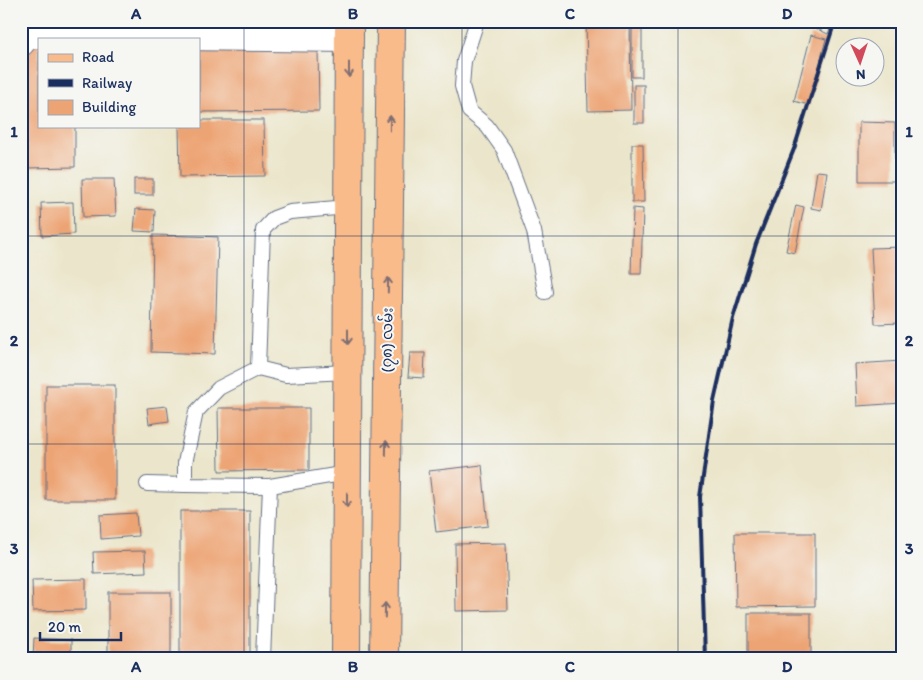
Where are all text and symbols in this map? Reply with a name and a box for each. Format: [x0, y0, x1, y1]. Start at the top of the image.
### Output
text: A [130, 4, 142, 23]
text: B [348, 4, 359, 23]
text: C [565, 4, 576, 23]
text: D [782, 4, 793, 23]
legend [38, 38, 200, 128]
north arrow [836, 38, 886, 88]
text: Road [82, 48, 115, 66]
one-way arrow [344, 62, 354, 78]
text: N [855, 66, 866, 83]
text: Railway [82, 74, 132, 92]
text: Building [82, 98, 136, 116]
one-way arrow [385, 115, 395, 131]
text: 1 [10, 122, 18, 141]
text: 1 [905, 122, 913, 141]
one-way arrow [383, 277, 393, 294]
street label: (၇၈) လမ်း [376, 307, 400, 373]
one-way arrow [343, 329, 353, 345]
text: 2 [10, 331, 19, 350]
text: 2 [905, 331, 914, 350]
one-way arrow [381, 440, 391, 456]
one-way arrow [342, 492, 352, 508]
text: 3 [10, 539, 19, 558]
text: 3 [905, 539, 914, 558]
one-way arrow [380, 602, 389, 618]
scale bar [40, 610, 121, 642]
text: 20 m [48, 618, 82, 636]
text: A [130, 657, 142, 676]
text: B [348, 657, 359, 676]
text: C [565, 657, 576, 676]
text: D [782, 657, 793, 676]

